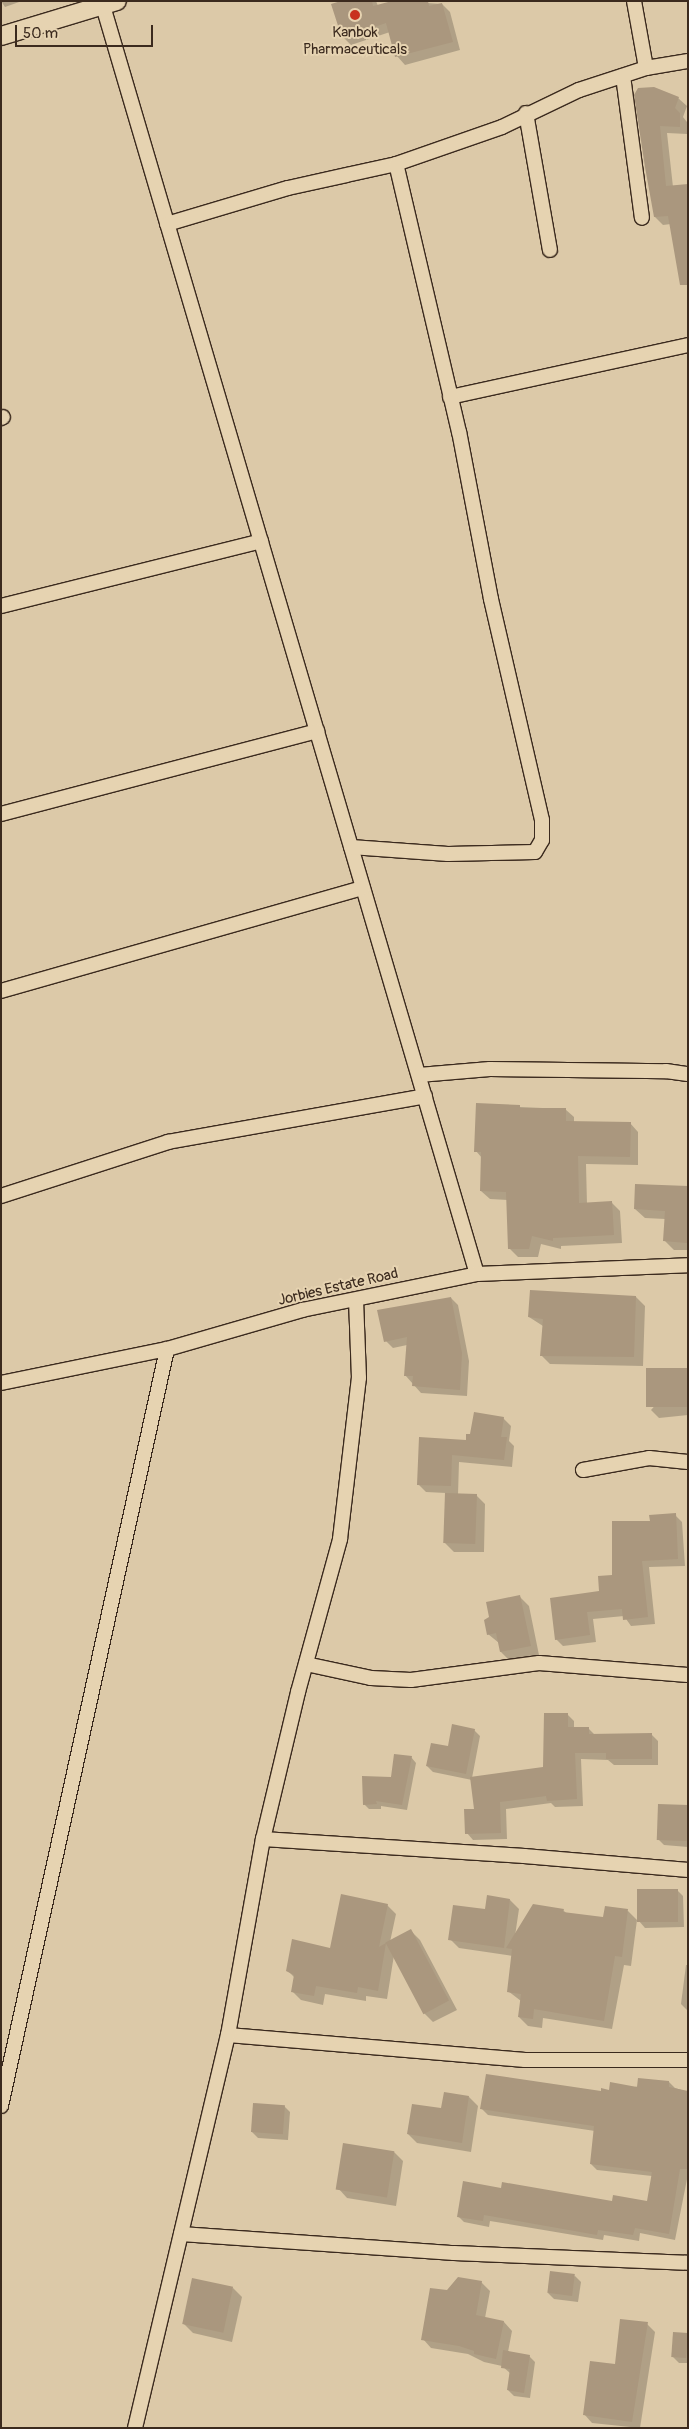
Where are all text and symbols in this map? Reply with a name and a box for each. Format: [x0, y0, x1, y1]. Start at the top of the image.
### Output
marker: Kanbok Pharmaceuticals [349, 9, 361, 21]
scale bar [18, 15, 155, 47]
place label: Kanbok Pharmaceuticals [303, 23, 407, 58]
text: 50 m [23, 24, 58, 43]
street label: Jorbies Estate Road [276, 1264, 400, 1310]

